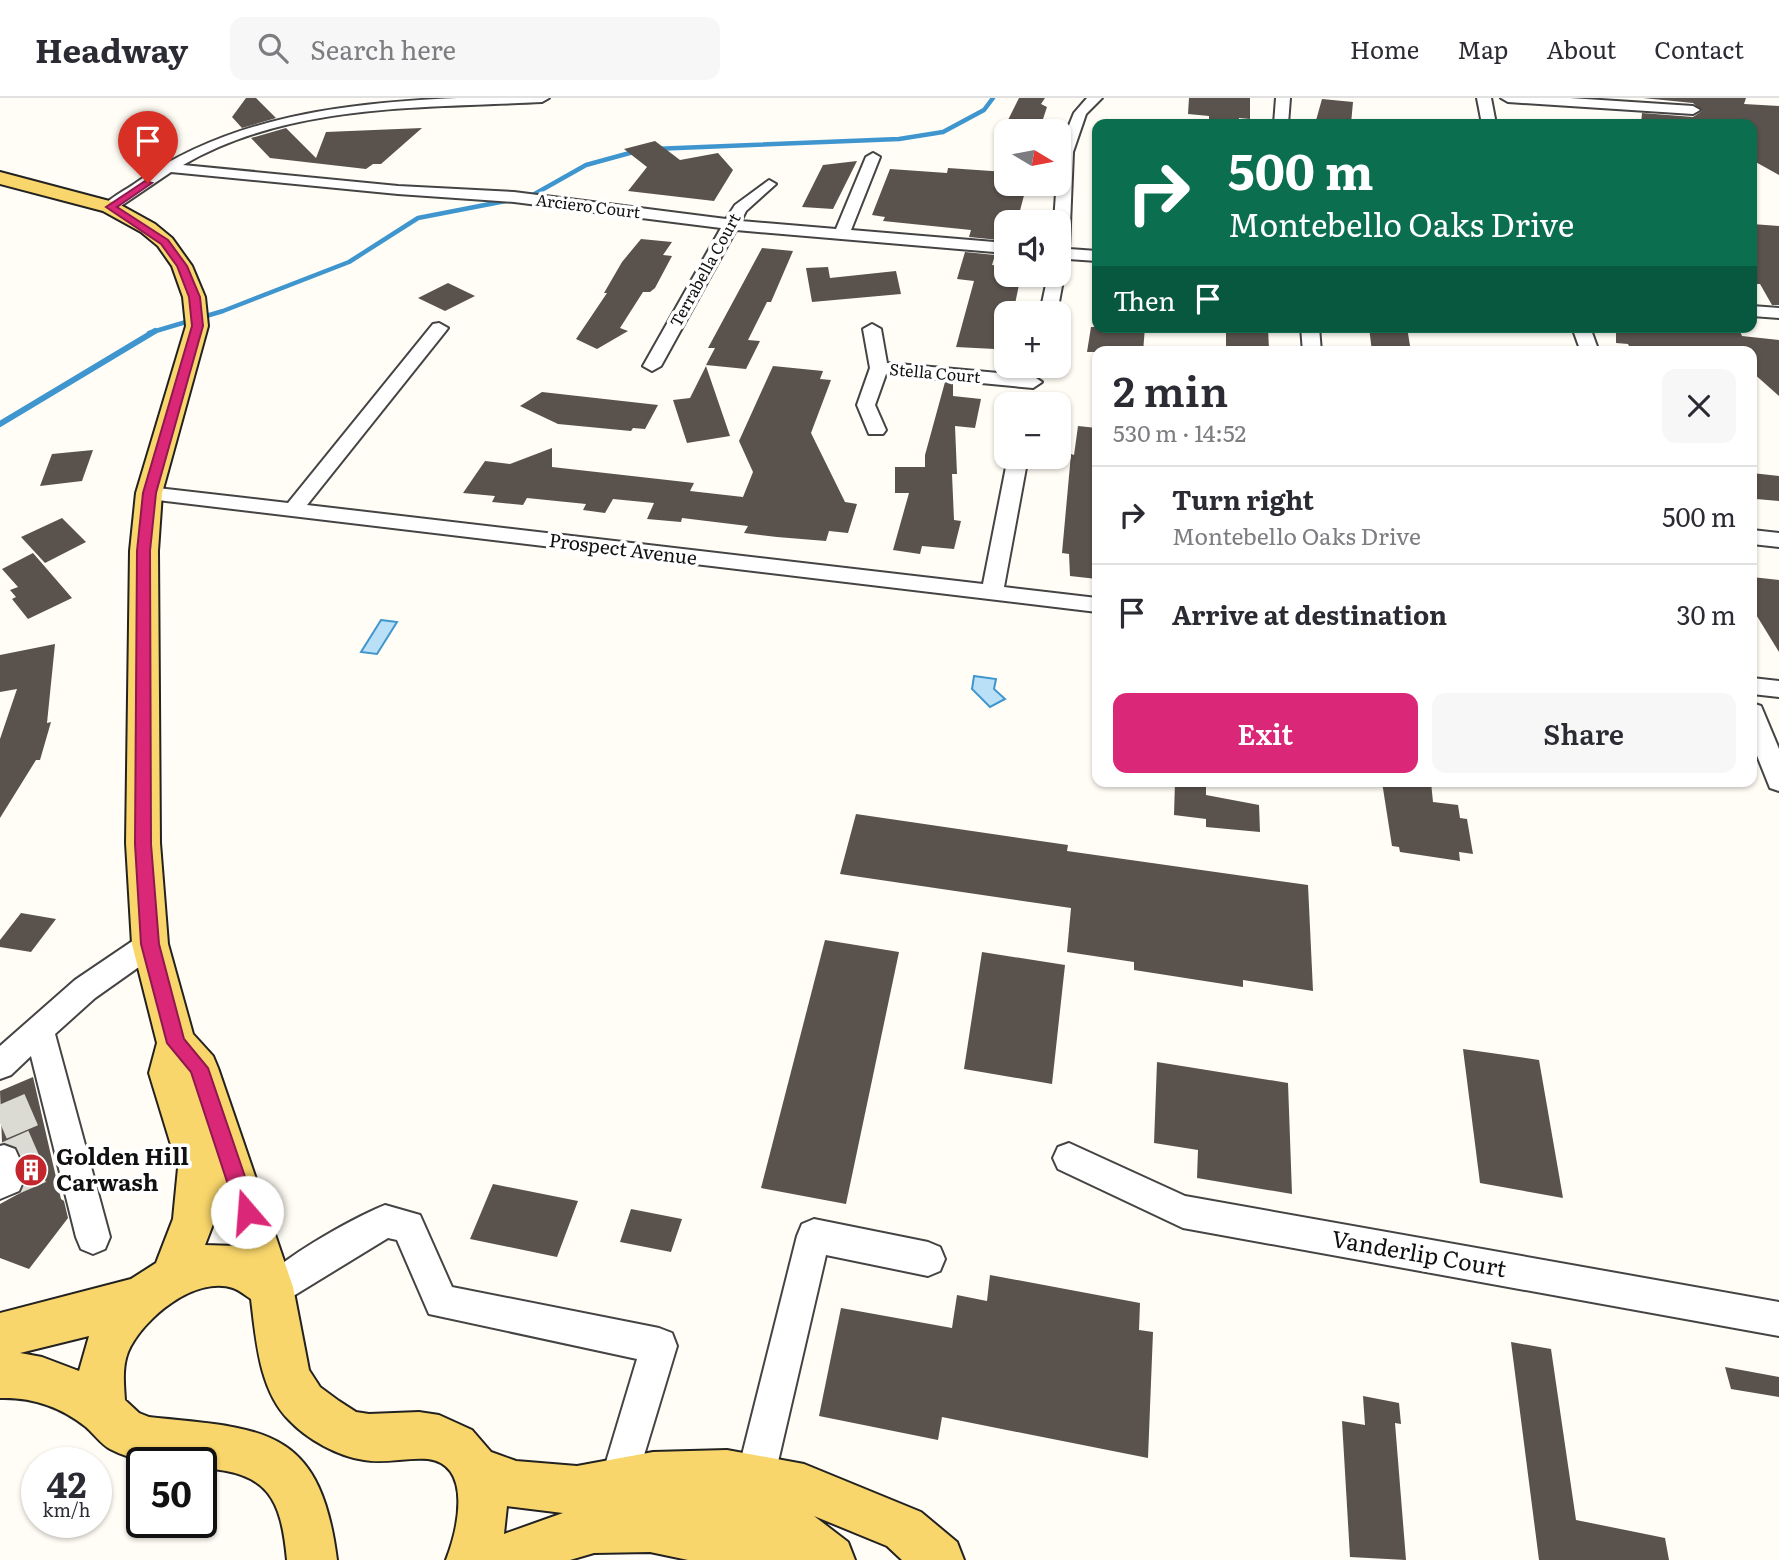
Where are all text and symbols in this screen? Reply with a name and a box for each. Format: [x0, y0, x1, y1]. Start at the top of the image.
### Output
search box [230, 17, 720, 80]
text: Headway [35, 24, 188, 73]
icon: search [254, 29, 292, 67]
text: Search here [310, 29, 456, 68]
text: Home [1350, 31, 1419, 66]
text: Map [1457, 31, 1508, 66]
text: About [1546, 31, 1616, 66]
text: Contact [1654, 31, 1744, 66]
pin [118, 111, 178, 183]
north arrow [994, 119, 1071, 196]
map controls [994, 119, 1071, 469]
icon: arrive [129, 122, 167, 160]
text: 500 m [1228, 132, 1374, 205]
icon: right [1113, 147, 1204, 238]
street label: Arciero Court [535, 187, 642, 223]
text: Montebello Oaks Drive [1228, 199, 1574, 247]
street label: Terrabella Court [663, 208, 746, 331]
button: sound [994, 210, 1071, 287]
text: Then [1113, 280, 1175, 319]
icon: arrive [1189, 280, 1227, 318]
button: + [994, 301, 1071, 378]
street label: Stella Court [889, 356, 982, 388]
text: 2 min [1113, 358, 1228, 420]
button: close [1662, 369, 1736, 443]
button: − [994, 392, 1071, 469]
text: 530 m · 14:52 [1113, 415, 1246, 449]
text: Turn right [1172, 479, 1314, 518]
icon: right [1113, 496, 1151, 534]
text: 500 m [1662, 496, 1736, 535]
text: Montebello Oaks Drive [1172, 518, 1421, 552]
street label: Prospect Avenue [548, 525, 699, 571]
icon: arrive [1113, 594, 1151, 632]
text: Arrive at destination [1172, 594, 1447, 633]
text: 30 m [1676, 594, 1736, 633]
button: Exit [1113, 693, 1418, 773]
button: Share [1432, 693, 1736, 773]
place label: Golden Hill Carwash [56, 1138, 189, 1198]
building icon: Golden Hill Carwash [12, 1151, 50, 1189]
position arrow [210, 1175, 284, 1249]
street label: Vanderlip Court [1329, 1220, 1510, 1284]
speed limit sign: 50 [126, 1447, 217, 1538]
text: 42 [47, 1457, 86, 1509]
text: km/h [43, 1496, 90, 1523]

